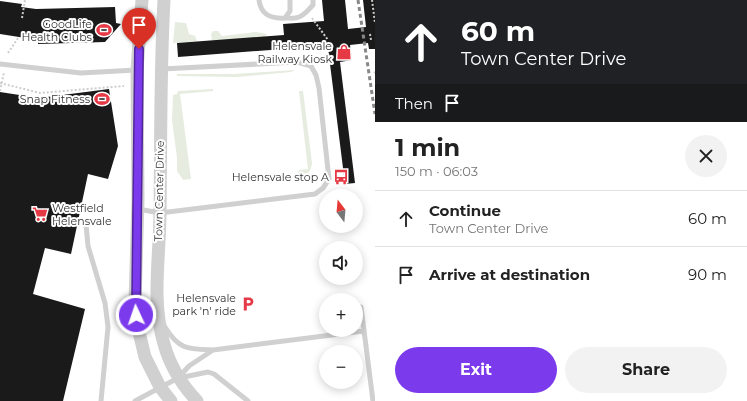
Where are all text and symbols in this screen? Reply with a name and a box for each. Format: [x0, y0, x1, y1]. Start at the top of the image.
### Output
pin [122, 8, 156, 49]
icon: arrive [128, 14, 150, 36]
text: 60 m [461, 14, 535, 48]
icon: ahead [395, 16, 447, 68]
place label: GoodLife Health Clubs [21, 17, 93, 44]
sports icon: GoodLife Health Clubs [95, 21, 113, 39]
place label: Helensvale Railway Kiosk [257, 39, 332, 66]
shop icon: Helensvale Railway Kiosk [335, 43, 353, 61]
text: Town Center Drive [461, 48, 626, 70]
sports icon: Snap Fitness [93, 90, 111, 108]
place label: Snap Fitness [20, 92, 91, 106]
icon: arrive [441, 92, 463, 114]
text: Then [395, 94, 433, 113]
text: 1 min [395, 133, 460, 162]
button: close [685, 135, 727, 177]
street label: Town Center Drive [151, 140, 167, 242]
text: 150 m · 06:03 [395, 163, 478, 179]
bus stop icon: Helensvale stop A [332, 168, 350, 186]
place label: Helensvale stop A [232, 170, 329, 184]
north arrow [319, 189, 363, 233]
map controls [319, 189, 363, 389]
place label: Westfield Helensvale [52, 201, 112, 228]
text: Continue [429, 201, 501, 220]
supermarket icon: Westfield Helensvale [31, 205, 49, 223]
icon: ahead [395, 208, 417, 230]
text: 60 m [688, 209, 727, 228]
text: Town Center Drive [429, 220, 548, 236]
button: sound [319, 241, 363, 285]
icon: arrive [395, 264, 417, 286]
text: Arrive at destination [429, 265, 590, 284]
text: 90 m [688, 265, 727, 284]
place label: Helensvale park 'n' ride [172, 291, 236, 318]
button: + [319, 293, 363, 337]
position arrow [115, 294, 157, 336]
parking icon: Helensvale park 'n' ride [239, 295, 257, 313]
button: − [319, 345, 363, 389]
button: Exit [395, 347, 557, 393]
button: Share [565, 347, 727, 393]

